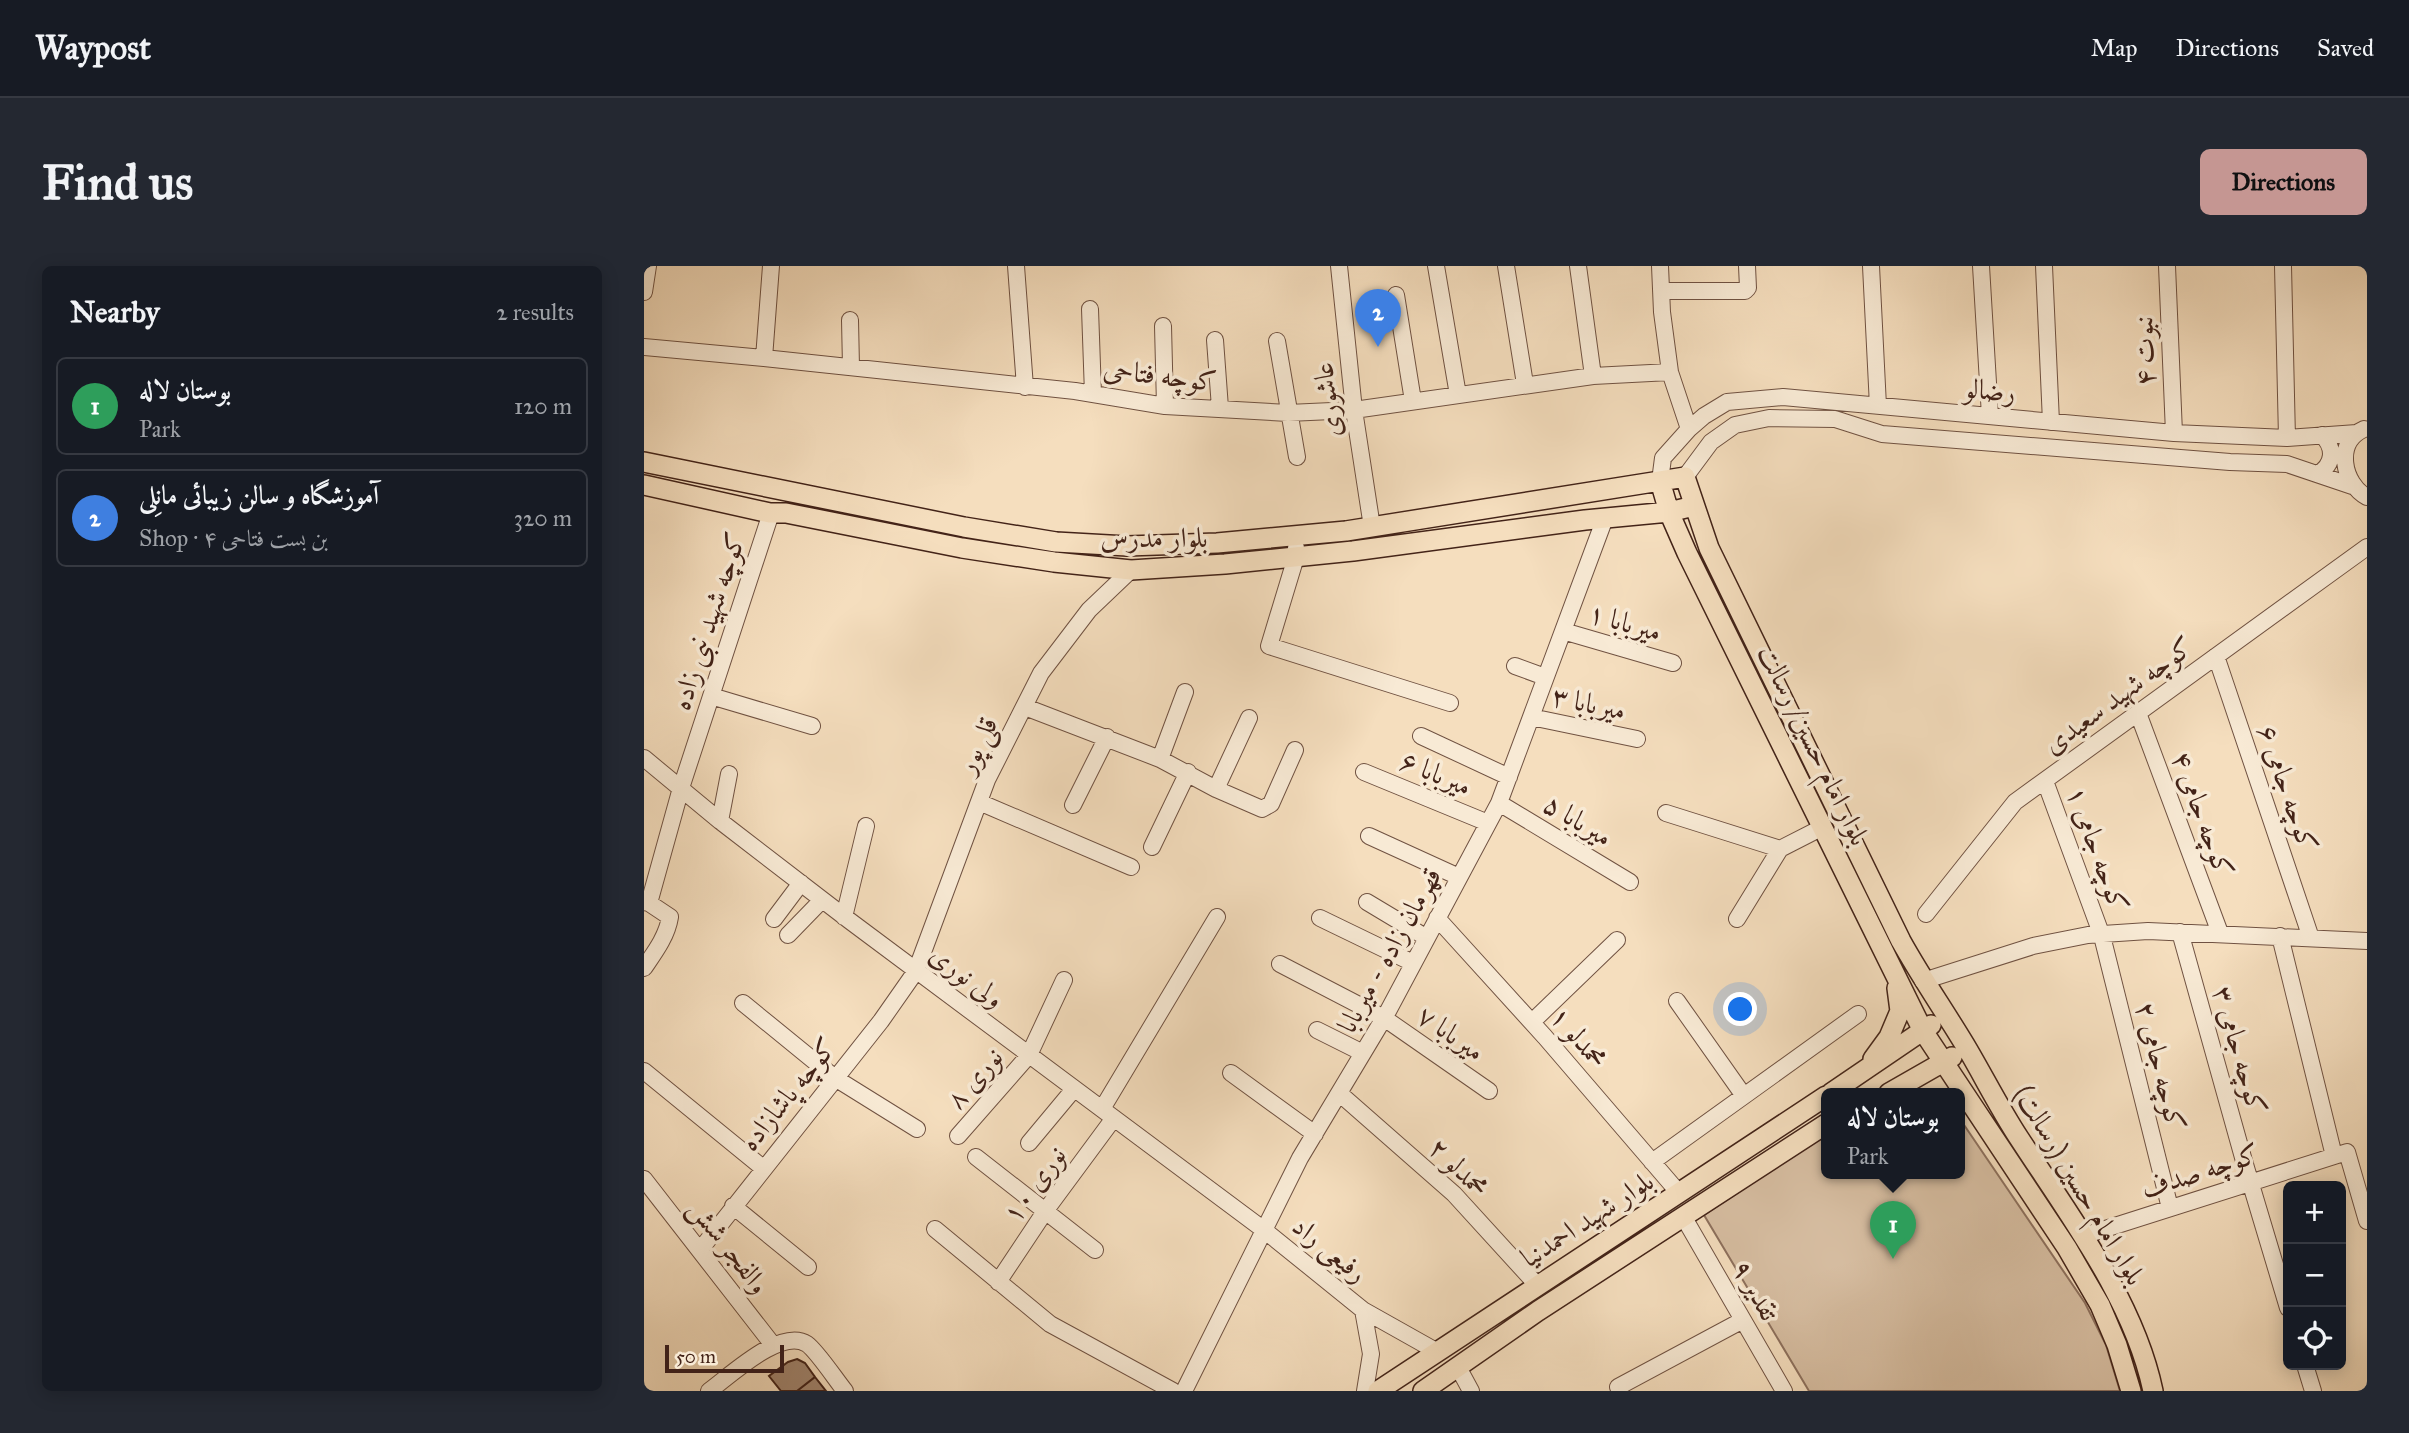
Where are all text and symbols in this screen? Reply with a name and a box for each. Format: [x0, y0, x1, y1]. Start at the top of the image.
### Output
text: Waypost [35, 28, 151, 68]
text: Map [2091, 33, 2138, 63]
text: Directions [2176, 33, 2279, 63]
text: Saved [2317, 33, 2374, 63]
button: Directions [2200, 149, 2367, 215]
text: Find us [42, 153, 193, 212]
pin: 2 [1355, 289, 1401, 347]
text: Nearby [70, 294, 160, 330]
text: 2 results [496, 298, 574, 326]
street label: نبوت ۴ [2125, 315, 2163, 387]
street label: کوچه فتاحی [1101, 351, 1219, 401]
street label: عاشوری [1305, 360, 1349, 440]
street label: رضالو [1960, 370, 2017, 410]
text: بوستان لاله [139, 374, 231, 406]
text: 1 [90, 392, 100, 420]
text: 120 m [514, 392, 572, 420]
text: Park [139, 415, 181, 443]
text: آموزشگاه و سالن زیبائی مانِلی [139, 479, 379, 511]
text: 2 [89, 504, 101, 532]
text: 320 m [514, 504, 572, 532]
street label: بلوار مدرس [1100, 520, 1208, 555]
text: Shop · بن بست فتاحی ۴ [139, 524, 328, 552]
street label: کوچه شهید نبی زاده [663, 528, 756, 715]
street label: میربابا ۱ [1584, 595, 1666, 649]
street label: کوچه شهید سعیدی [2036, 629, 2201, 763]
street label: بلوار امام حسین/ رسالت [1744, 639, 1878, 854]
street label: میربابا ۳ [1549, 678, 1629, 728]
street label: قلی پور [947, 711, 1008, 783]
street label: کوچه جامی ۶ [2248, 720, 2326, 857]
street label: میربابا ۶ [1395, 742, 1477, 804]
street label: کوچه جامی ۴ [2162, 746, 2242, 883]
street label: کوچه جامی ۱ [2057, 781, 2137, 918]
street label: میربابا ۵ [1537, 786, 1619, 854]
street label: قهرمان زاده - میربابا [1329, 861, 1449, 1039]
street label: ولی نوری [923, 936, 1011, 1016]
street label: کوچه جامی ۳ [2203, 982, 2275, 1119]
your location [1723, 992, 1757, 1026]
street label: میربابا ۷ [1410, 997, 1492, 1069]
street label: کوچه جامی ۲ [2126, 998, 2194, 1135]
street label: محمدلو ۱ [1543, 999, 1615, 1075]
street label: کوچه پاشازاده [732, 1030, 847, 1160]
street label: نوری ۸ [938, 1040, 1010, 1116]
street label: بلوار امام حسین (رسالت) [2001, 1079, 2153, 1295]
popup [1821, 1088, 1965, 1179]
text: بوستان لاله [1847, 1101, 1939, 1133]
street label: محمدلو ۲ [1421, 1130, 1497, 1204]
street label: کوچه صدف [2137, 1136, 2264, 1208]
street label: نوری ۱۰ [994, 1139, 1074, 1229]
text: Park [1847, 1142, 1888, 1170]
street label: بلوار شهید احمدنیا [1514, 1163, 1661, 1276]
map controls [2283, 1181, 2346, 1370]
button: + [2283, 1181, 2346, 1244]
street label: والفجر شش [680, 1191, 777, 1301]
pin: 1 [1870, 1201, 1916, 1259]
street label: رفیعی راد [1285, 1208, 1375, 1291]
button: − [2283, 1244, 2346, 1307]
street label: ۹ تقدیر [1725, 1253, 1788, 1327]
button: locate [2283, 1307, 2346, 1370]
scale bar [665, 1342, 784, 1374]
text: 50 m [676, 1345, 716, 1368]

